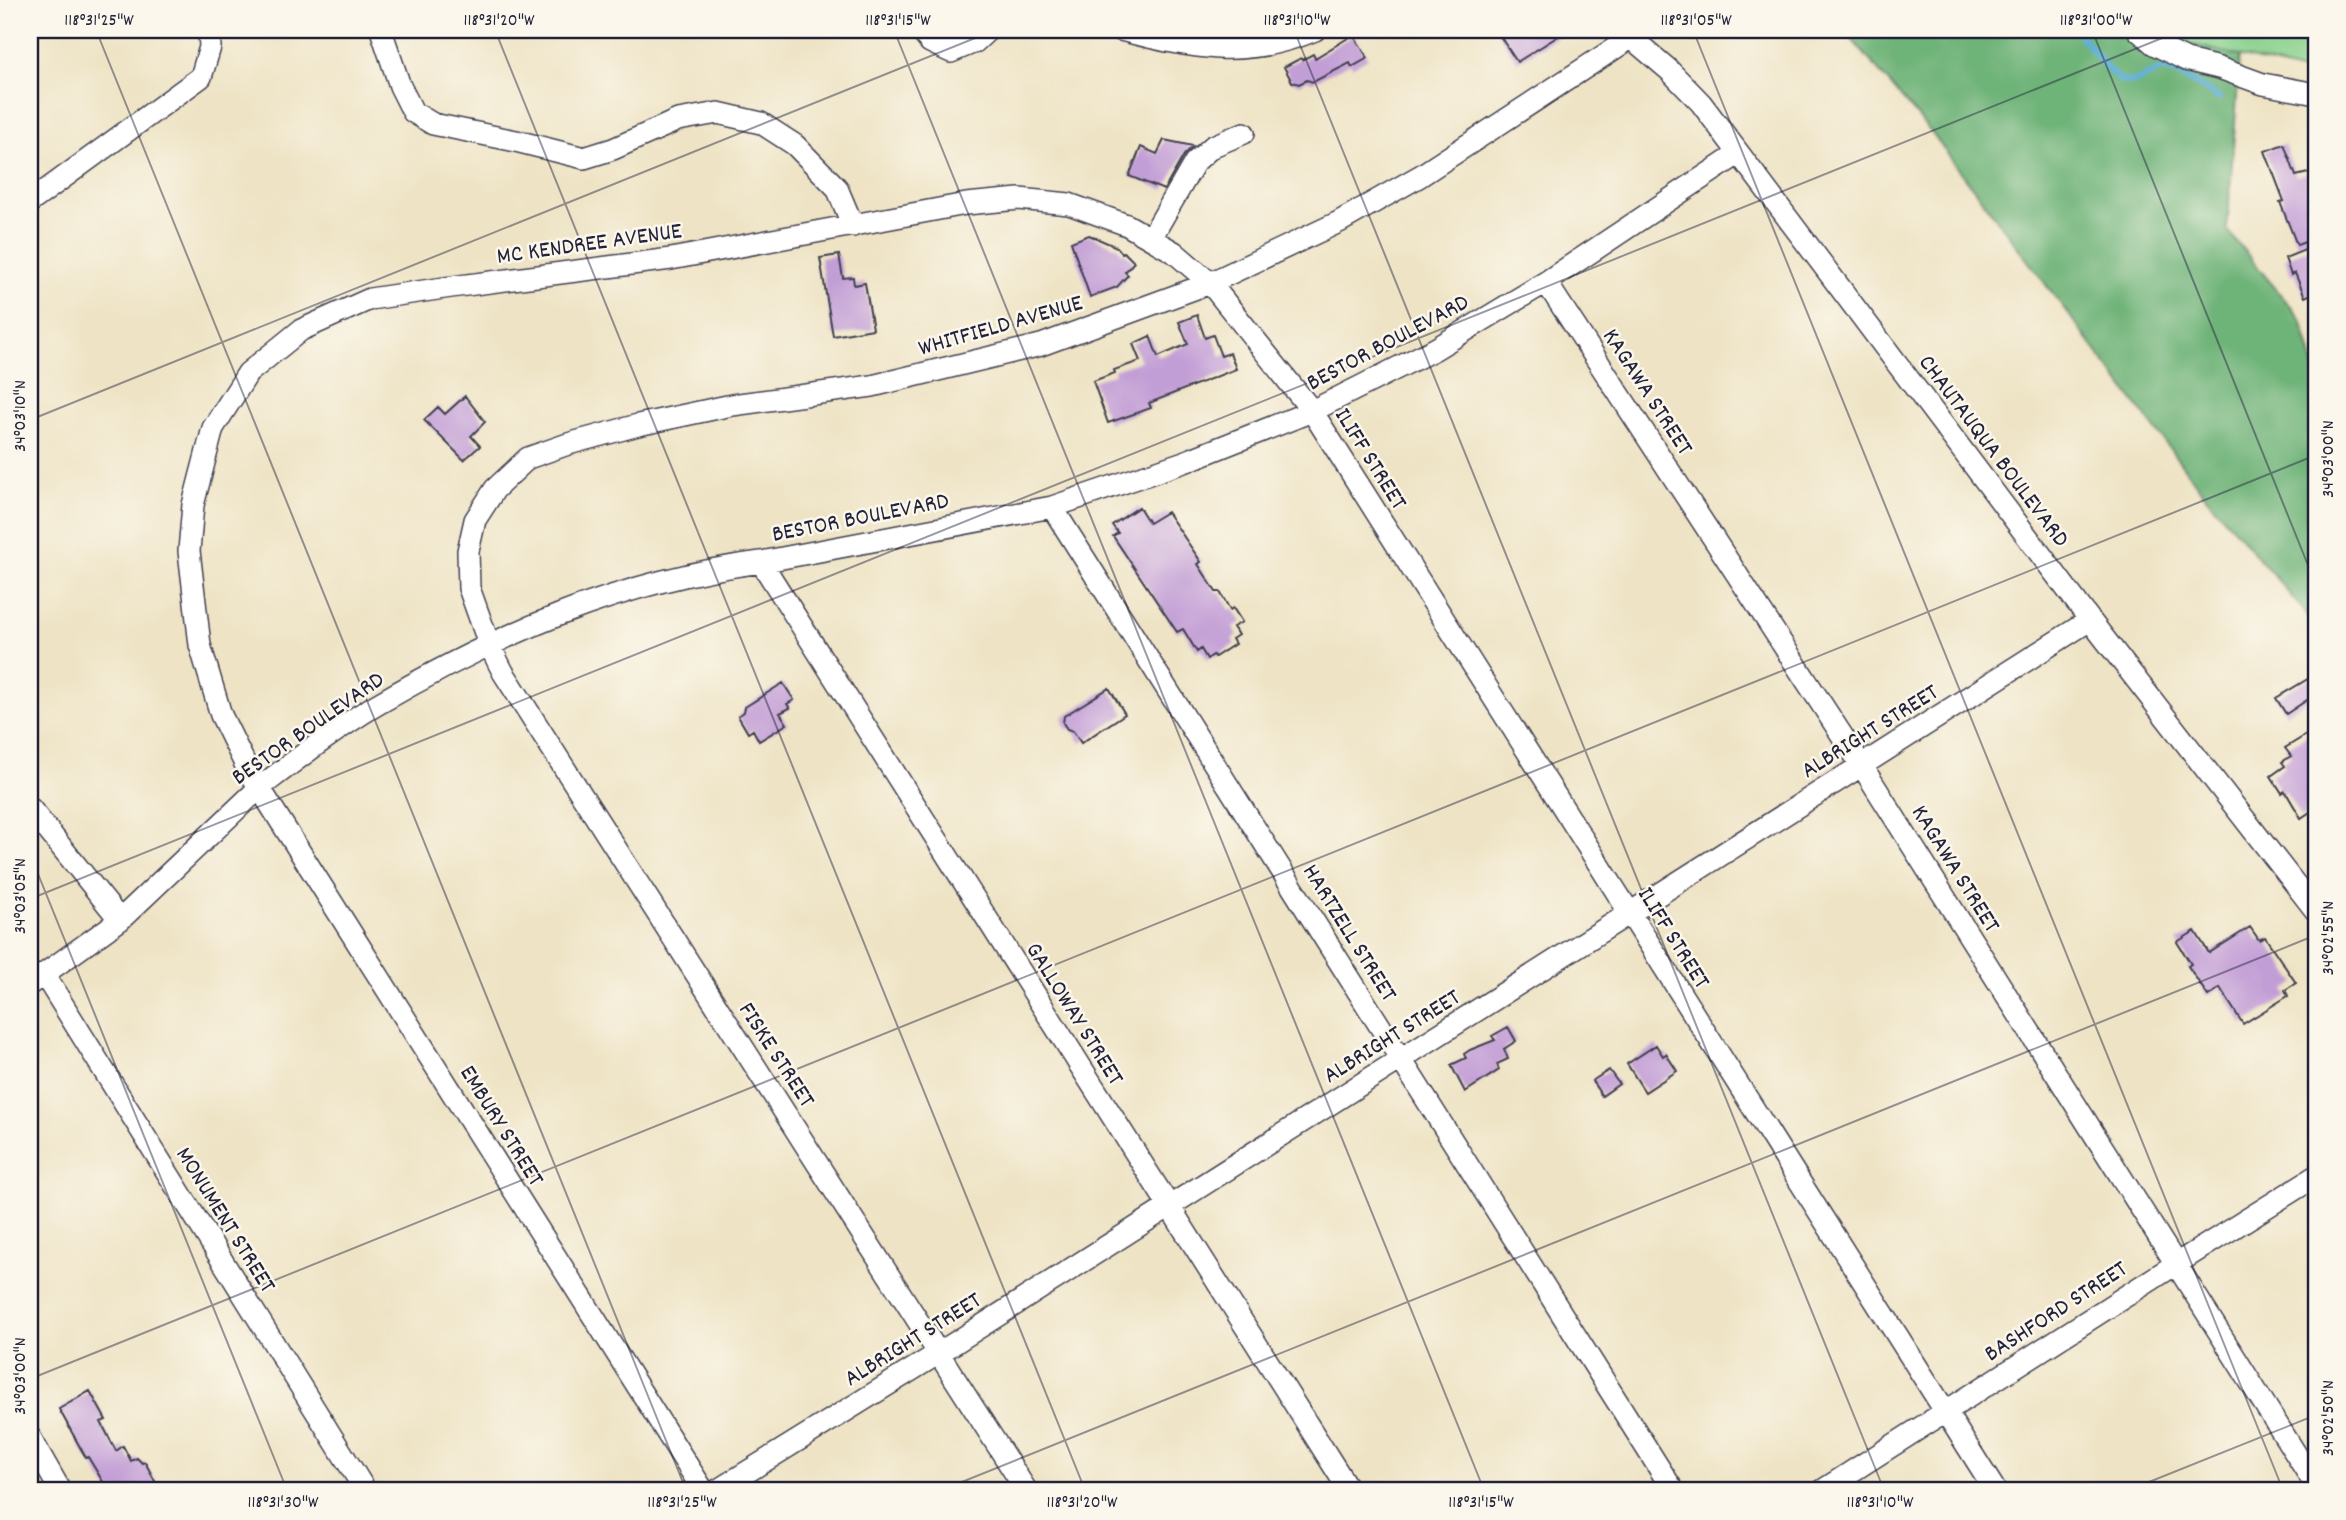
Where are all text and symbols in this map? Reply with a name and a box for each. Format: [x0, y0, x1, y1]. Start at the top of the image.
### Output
text: 118°31'25"W [64, 9, 134, 34]
text: 118°31'20"W [464, 9, 535, 34]
text: 118°31'15"W [865, 9, 931, 34]
text: 118°31'10"W [1264, 9, 1331, 34]
text: 118°31'05"W [1660, 9, 1732, 34]
text: 118°31'00"W [2060, 9, 2133, 34]
street label: MC KENDREE AVENUE [495, 215, 684, 275]
street label: BESTOR BOULEVARD [1301, 286, 1476, 401]
street label: WHITFIELD AVENUE [915, 287, 1087, 367]
street label: KAGAWA STREET [1593, 323, 1700, 463]
street label: CHAUTAUQUA BOULEVARD [1909, 348, 2076, 555]
text: 34°03'10"N [9, 380, 34, 452]
street label: ILIFF STREET [1325, 402, 1415, 518]
text: 34°03'00"N [2317, 420, 2342, 498]
street label: BESTOR BOULEVARD [769, 485, 952, 553]
street label: BESTOR BOULEVARD [225, 664, 392, 795]
street label: ALBRIGHT STREET [1795, 677, 1946, 788]
street label: KAGAWA STREET [1902, 799, 2008, 940]
text: 34°03'05"N [9, 858, 34, 934]
street label: HARTZELL STREET [1293, 858, 1405, 1009]
street label: ILIFF STREET [1628, 881, 1718, 997]
text: 34°02'55"N [2317, 901, 2342, 975]
street label: GALLOWAY STREET [1016, 936, 1131, 1093]
street label: ALBRIGHT STREET [1317, 982, 1468, 1093]
street label: FISKE STREET [729, 996, 822, 1115]
street label: EMBURY STREET [450, 1059, 551, 1194]
street label: MONUMENT STREET [166, 1141, 283, 1301]
street label: BASHFORD STREET [1978, 1253, 2135, 1372]
street label: ALBRIGHT STREET [838, 1285, 989, 1396]
text: 34°03'00"N [9, 1337, 34, 1415]
text: 34°02'50"N [2317, 1380, 2342, 1456]
text: 118°31'30"W [248, 1491, 319, 1516]
text: 118°31'25"W [647, 1491, 717, 1516]
text: 118°31'20"W [1047, 1491, 1118, 1516]
text: 118°31'15"W [1448, 1491, 1514, 1516]
text: 118°31'10"W [1847, 1491, 1914, 1516]

